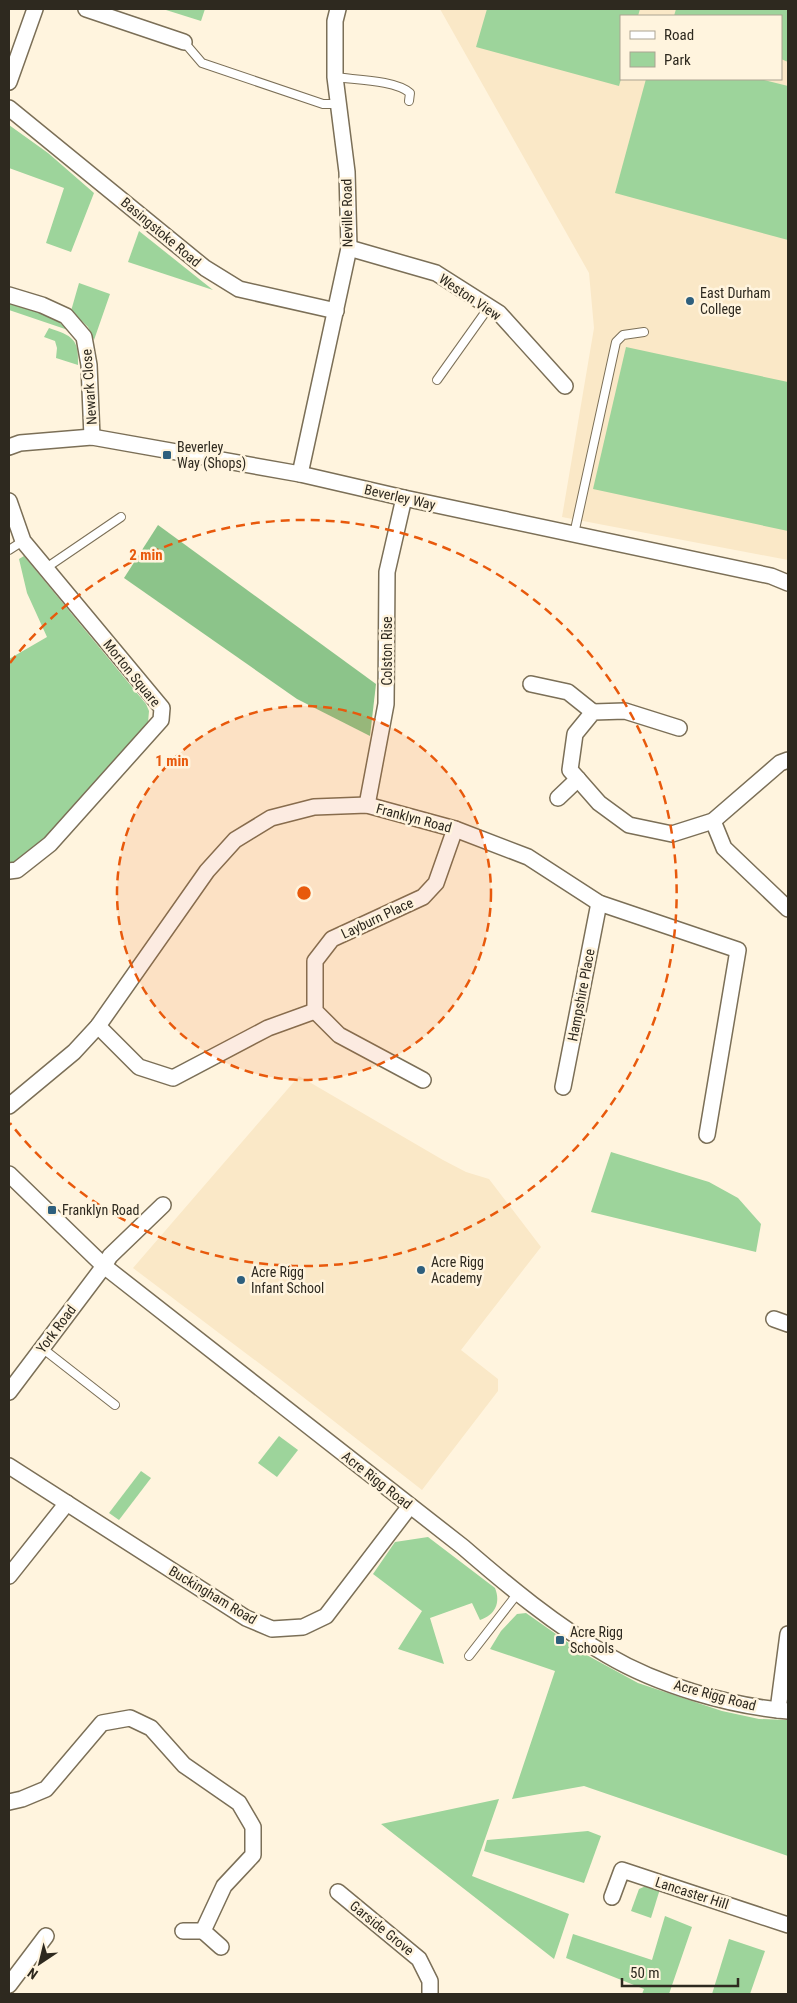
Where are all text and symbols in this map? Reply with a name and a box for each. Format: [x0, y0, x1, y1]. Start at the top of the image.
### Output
legend [620, 15, 782, 80]
text: Road [664, 26, 694, 44]
text: Park [664, 51, 691, 69]
street label: Neville Road [338, 179, 356, 247]
street label: Basingstoke Road [118, 194, 204, 270]
street label: Weston View [436, 270, 504, 324]
place label: East Durham College [700, 285, 770, 317]
marker: East Durham College [684, 295, 696, 307]
street label: Newark Close [78, 348, 100, 425]
place label: Beverley Way (Shops) [177, 439, 246, 472]
marker: Beverley Way (Shops) [161, 449, 173, 461]
street label: Beverley Way [363, 481, 437, 513]
text: 2 min [129, 546, 163, 564]
street label: Colston Rise [379, 616, 395, 686]
street label: Morton Square [100, 636, 164, 710]
text: 1 min [155, 752, 189, 770]
street label: Franklyn Road [374, 800, 454, 836]
centre of rings [295, 884, 313, 902]
street label: Layburn Place [338, 894, 416, 942]
street label: Hampshire Place [564, 947, 598, 1043]
place label: Franklyn Road [62, 1202, 140, 1218]
marker: Franklyn Road [46, 1204, 58, 1216]
place label: Acre Rigg Academy [431, 1254, 484, 1286]
place label: Acre Rigg Infant School [251, 1264, 324, 1296]
marker: Acre Rigg Academy [415, 1264, 427, 1276]
marker: Acre Rigg Infant School [235, 1274, 247, 1286]
street label: York Road [33, 1302, 79, 1356]
street label: Acre Rigg Road [339, 1448, 415, 1512]
street label: Buckingham Road [166, 1563, 260, 1627]
place label: Acre Rigg Schools [570, 1624, 623, 1656]
marker: Acre Rigg Schools [554, 1634, 566, 1646]
street label: Acre Rigg Road [672, 1676, 758, 1714]
street label: Lancaster Hill [653, 1874, 731, 1912]
street label: Garside Grove [347, 1897, 417, 1959]
north arrow [15, 1938, 65, 1988]
scale bar [622, 1956, 738, 1988]
text: 50 m [630, 1964, 660, 1982]
text: N [24, 1965, 41, 1983]

